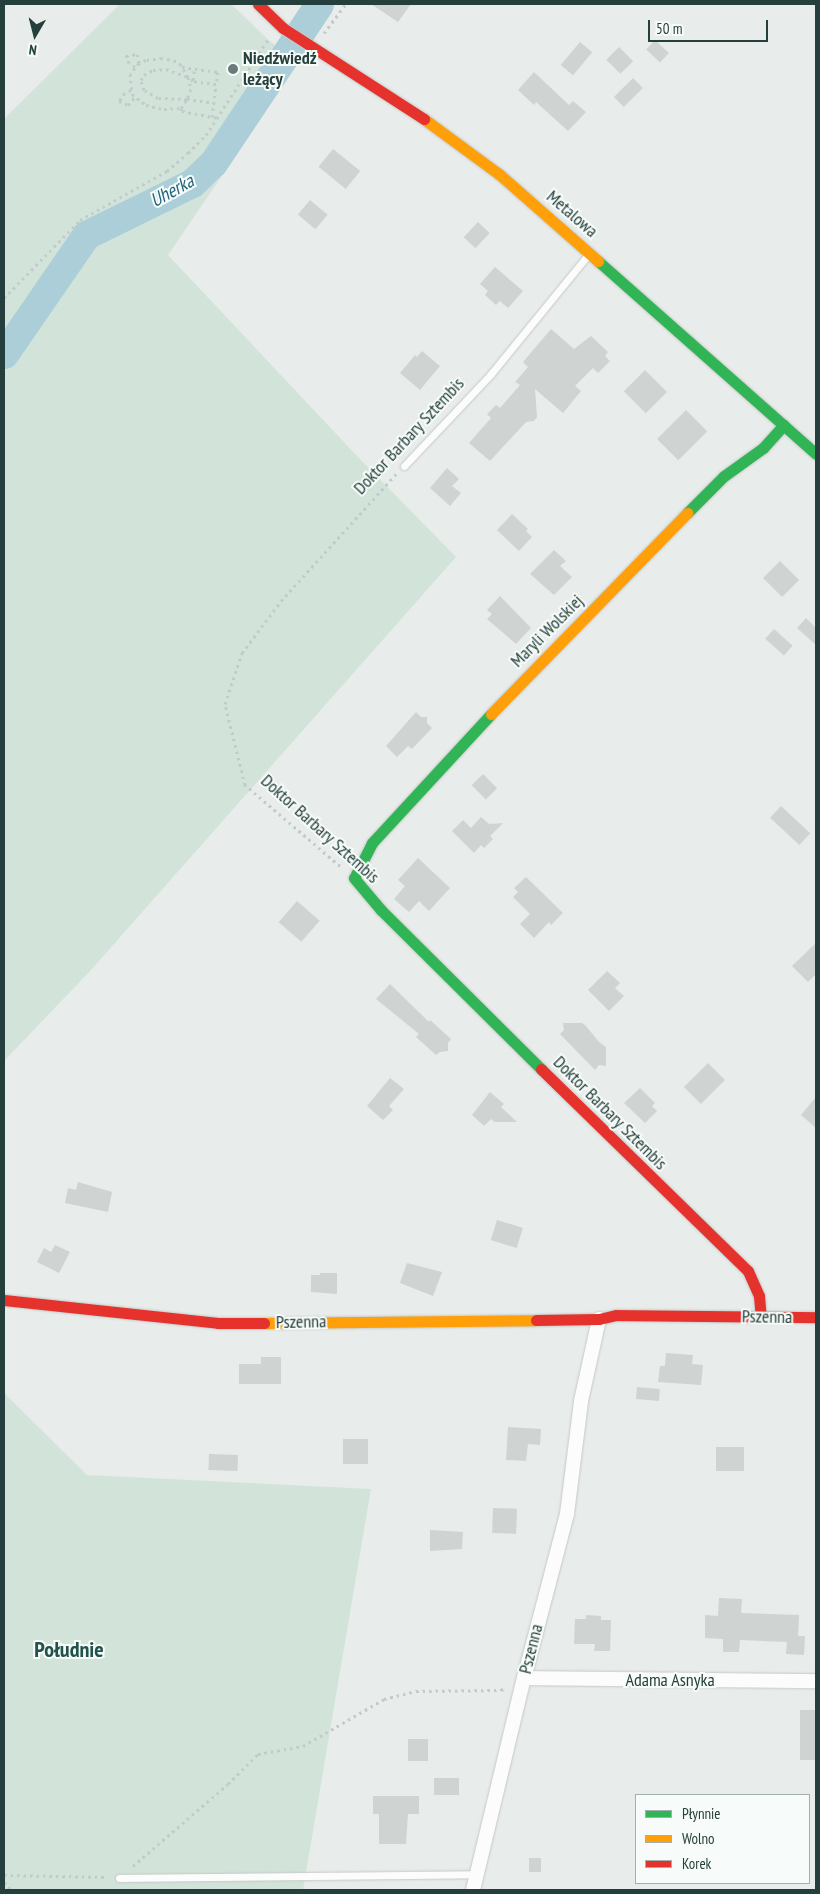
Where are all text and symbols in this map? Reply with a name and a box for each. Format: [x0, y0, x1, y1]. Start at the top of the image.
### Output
north arrow [10, 10, 60, 60]
scale bar [650, 10, 770, 42]
text: 50 m [656, 19, 682, 38]
text: N [28, 40, 38, 59]
place label: Niedźwiedź leżący [243, 48, 317, 90]
marker: Niedźwiedź leżący [227, 63, 239, 75]
water label: Uherka [146, 170, 198, 212]
street label: Metalowa [542, 186, 602, 242]
street label: Doktor Barbary Sztembis [349, 373, 469, 499]
street label: Maryli Wolskiej [506, 590, 588, 672]
street label: Doktor Barbary Sztembis [256, 770, 384, 888]
street label: Doktor Barbary Sztembis [548, 1051, 672, 1175]
street label: Pszenna [742, 1306, 792, 1328]
street label: Pszenna [276, 1311, 326, 1333]
street label: Pszenna [514, 1622, 548, 1676]
district label: Południe [34, 1637, 104, 1663]
street label: Adama Asnyka [625, 1669, 715, 1691]
legend [635, 1794, 810, 1884]
text: Płynnie [682, 1804, 721, 1823]
text: Wolno [682, 1829, 715, 1848]
text: Korek [682, 1854, 711, 1873]

